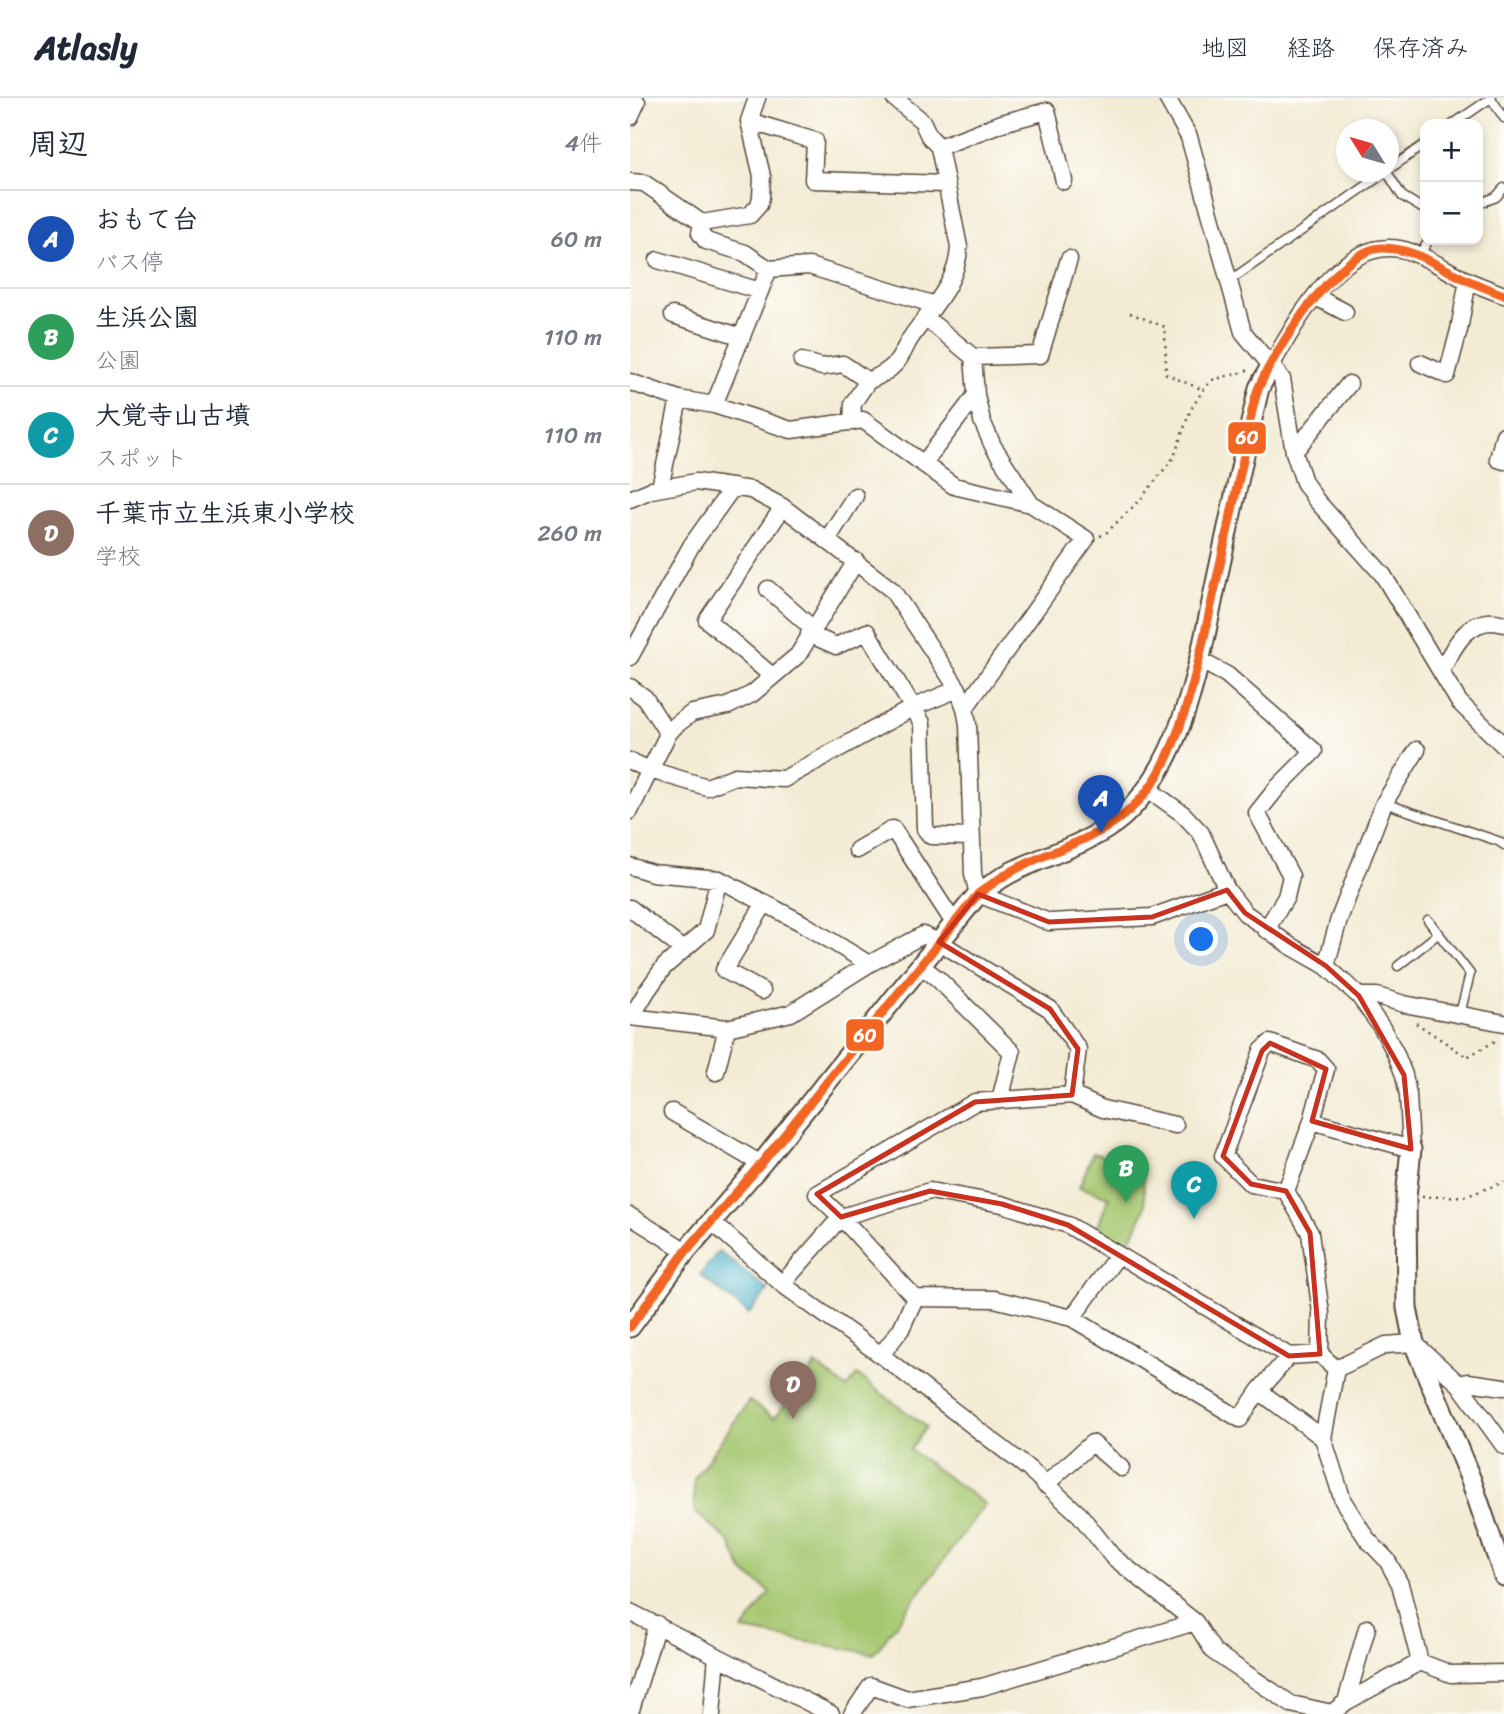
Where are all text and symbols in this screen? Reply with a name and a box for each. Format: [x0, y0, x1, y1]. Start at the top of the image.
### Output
text: Atlasly [35, 19, 137, 77]
text: 地図 [1201, 27, 1249, 69]
text: 経路 [1287, 27, 1335, 69]
text: 保存済み [1373, 27, 1469, 69]
text: 周辺 [28, 117, 88, 171]
north arrow [1336, 119, 1399, 182]
map controls [1420, 119, 1483, 245]
button: + [1420, 119, 1483, 182]
text: 4件 [565, 123, 602, 164]
button: − [1420, 182, 1483, 245]
text: おもて台 [95, 196, 198, 242]
text: A [43, 219, 59, 260]
text: 60 m [551, 219, 602, 260]
text: バス停 [95, 242, 164, 283]
text: 生浜公園 [95, 294, 199, 340]
text: B [44, 317, 58, 358]
text: 110 m [544, 317, 602, 358]
text: 公園 [95, 340, 141, 381]
text: 大覚寺山古墳 [95, 392, 251, 438]
text: C [44, 415, 58, 456]
text: 110 m [544, 415, 602, 456]
line badge: 60 [1227, 421, 1267, 455]
text: 60 [1235, 421, 1258, 454]
text: スポット [95, 438, 187, 479]
text: 千葉市立生浜東小学校 [95, 490, 355, 536]
text: D [44, 513, 58, 554]
text: 260 m [537, 513, 602, 554]
text: 学校 [95, 536, 141, 577]
pin: A [1078, 775, 1124, 833]
your location [1184, 922, 1218, 956]
line badge: 60 [845, 1018, 885, 1052]
text: 60 [853, 1019, 876, 1052]
pin: B [1103, 1145, 1149, 1203]
pin: C [1171, 1161, 1217, 1219]
pin: D [770, 1361, 816, 1419]

